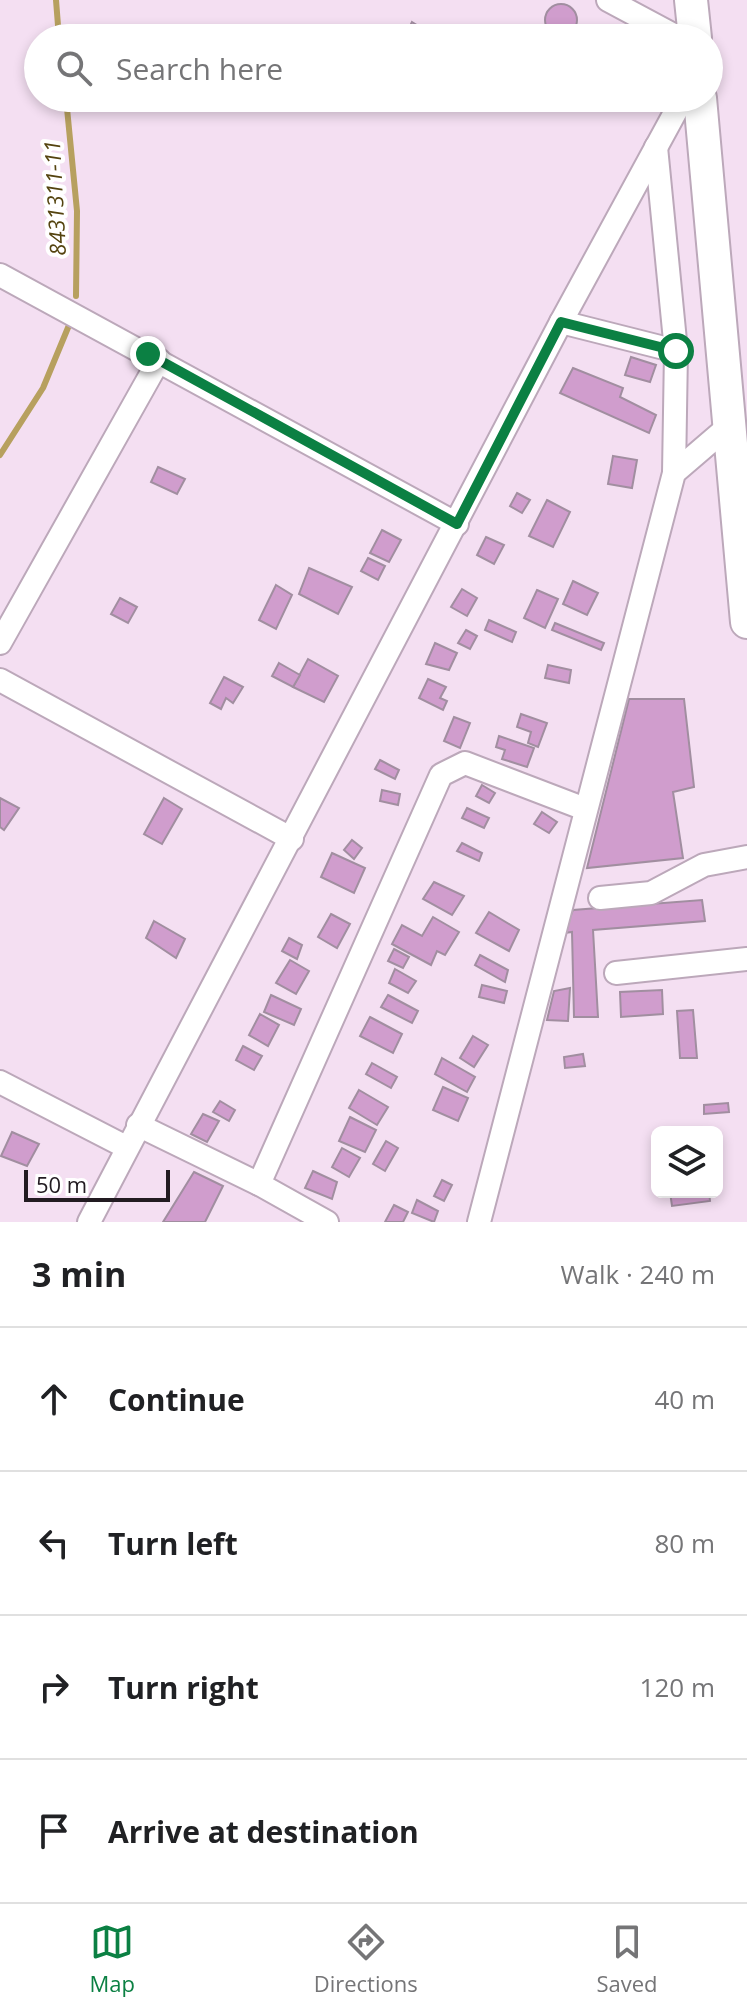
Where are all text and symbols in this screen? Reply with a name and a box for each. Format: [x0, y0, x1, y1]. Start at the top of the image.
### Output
search box [24, 24, 723, 112]
icon: search [52, 46, 96, 90]
text: Search here [116, 48, 283, 89]
water label: 8431311-11 [36, 139, 72, 257]
route start [658, 333, 694, 369]
route end [130, 336, 166, 372]
map controls [651, 1126, 723, 1198]
button: layers [651, 1126, 723, 1198]
scale bar [24, 1166, 170, 1202]
text: 50 m [36, 1169, 87, 1199]
text: 3 min [32, 1251, 126, 1297]
text: Walk · 240 m [561, 1256, 715, 1292]
icon: ahead [32, 1377, 76, 1421]
text: Continue [108, 1379, 245, 1420]
text: 40 m [654, 1381, 715, 1417]
icon: left [32, 1521, 76, 1565]
text: Turn left [108, 1523, 238, 1564]
text: 80 m [654, 1525, 715, 1561]
icon: right [32, 1665, 76, 1709]
text: Turn right [108, 1667, 259, 1708]
text: 120 m [640, 1669, 715, 1705]
icon: arrive [32, 1809, 76, 1853]
text: Arrive at destination [108, 1811, 419, 1852]
tab: Map [89, 1920, 135, 1998]
tab: Directions [314, 1920, 418, 1998]
tab: Saved [596, 1920, 658, 1998]

